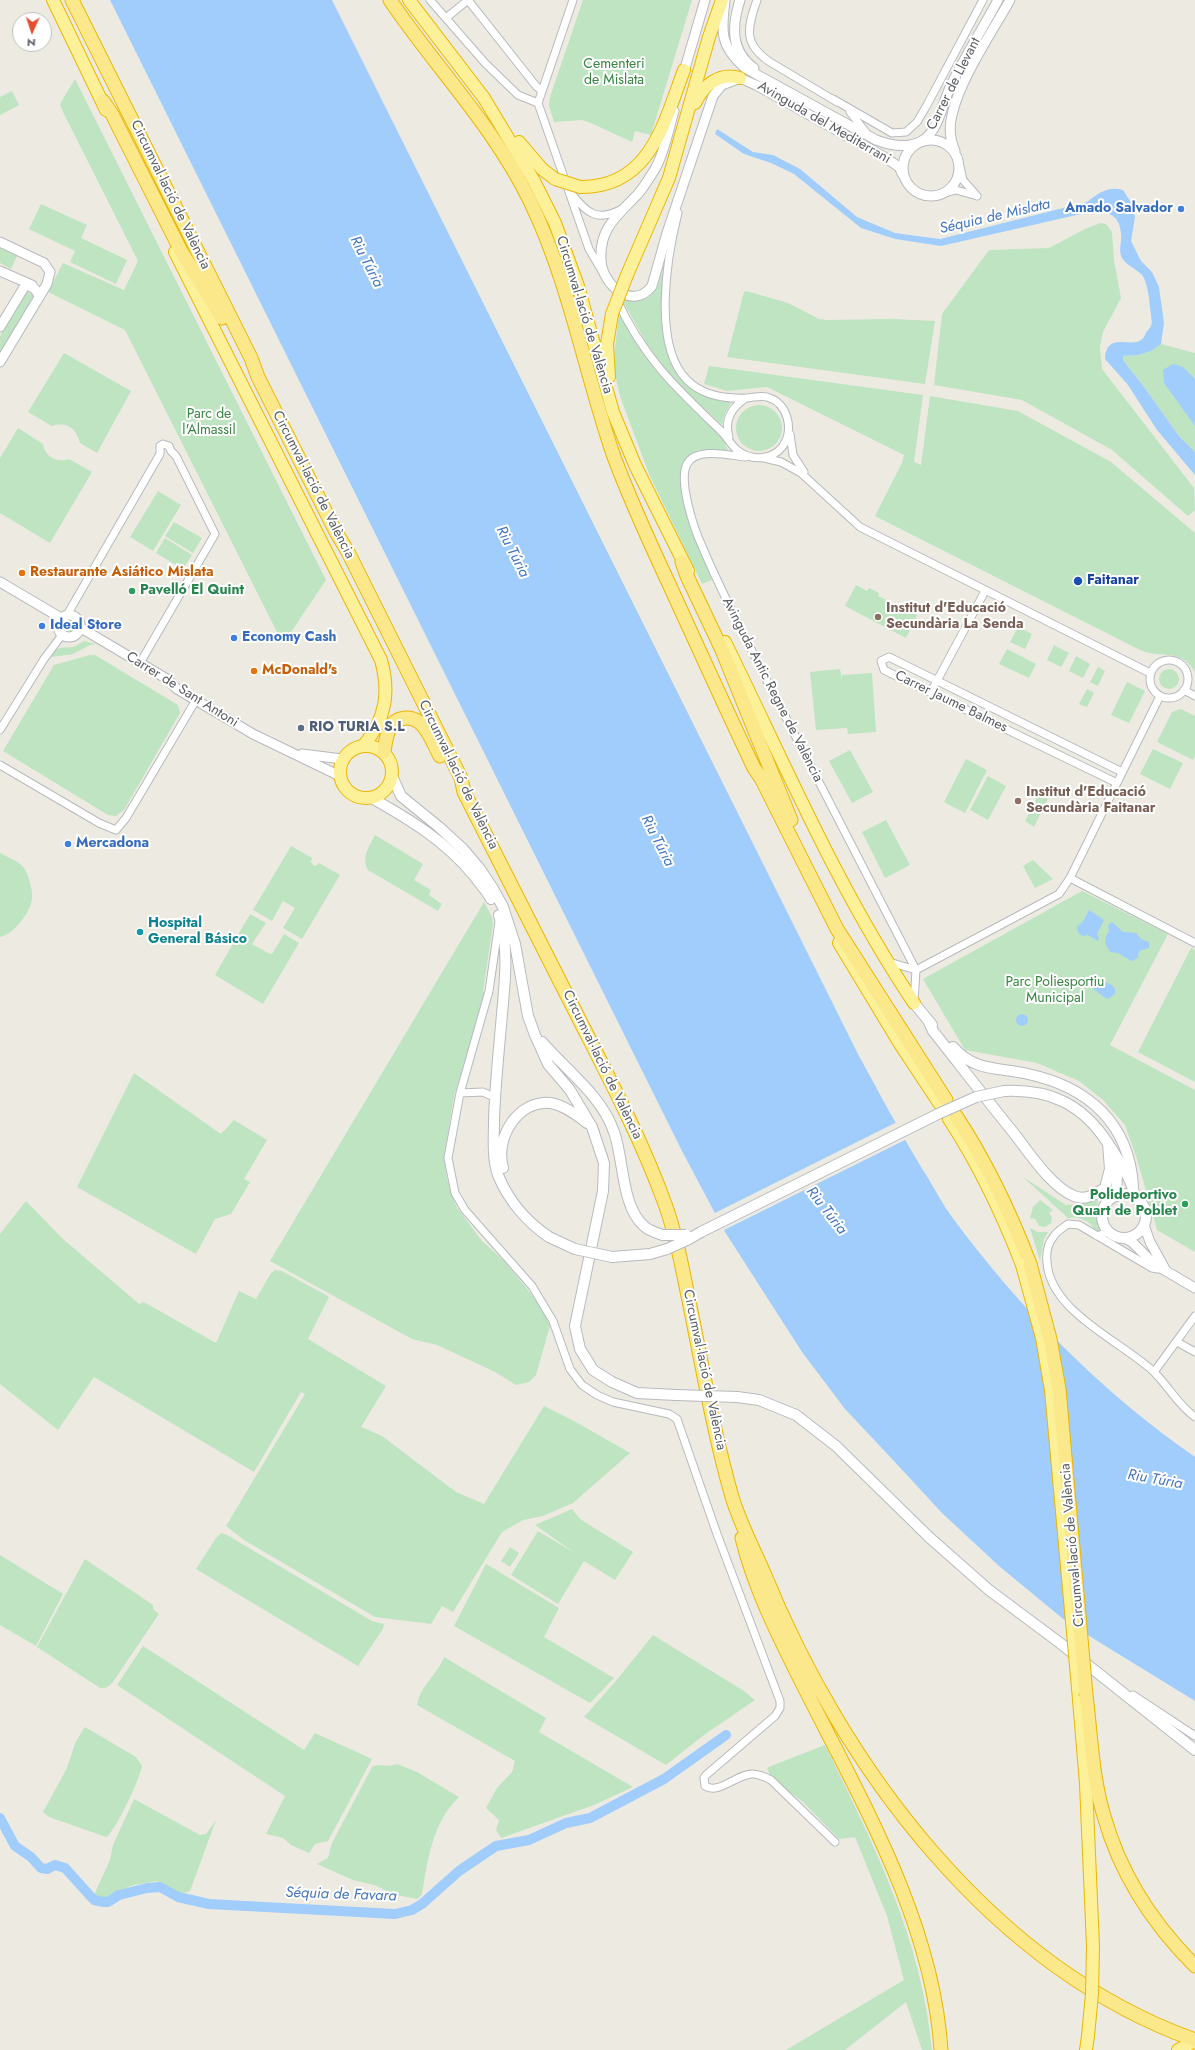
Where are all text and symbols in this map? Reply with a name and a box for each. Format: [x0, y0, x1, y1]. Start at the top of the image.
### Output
north arrow [12, 12, 52, 52]
text: N [27, 35, 36, 51]
street label: Carrer de Llevant [923, 35, 985, 133]
park label: Cementeri de Mislata [583, 57, 645, 90]
street label: Avinguda del Mediterrani [755, 78, 893, 168]
street label: Circumval·lació de València [127, 118, 213, 272]
water label: Séquia de Mislata [938, 196, 1052, 238]
place label: Amado Salvador [1065, 201, 1173, 217]
marker: Amado Salvador [1176, 204, 1186, 214]
water label: Riu Túria [345, 233, 387, 291]
street label: Circumval·lació de València [552, 234, 616, 396]
park label: Parc de l'Almassil [182, 407, 236, 440]
street label: Circumval·lació de València [268, 408, 358, 562]
water label: Riu Túria [491, 523, 533, 581]
place label: Restaurante Asiático Mislata [30, 565, 213, 581]
marker: Restaurante Asiático Mislata [17, 568, 27, 578]
place label: Faitanar [1087, 573, 1139, 589]
marker: Faitanar [1072, 575, 1084, 587]
place label: Pavelló El Quint [140, 583, 244, 599]
marker: Pavelló El Quint [127, 586, 137, 596]
street label: Avinguda Antic Regne de València [718, 595, 826, 785]
place label: Institut d'Educació Secundària La Senda [886, 601, 1024, 634]
marker: Institut d'Educació Secundària La Senda [873, 612, 883, 622]
place label: Ideal Store [50, 618, 122, 634]
marker: Ideal Store [37, 621, 47, 631]
place label: Economy Cash [242, 630, 337, 646]
marker: Economy Cash [229, 633, 239, 643]
street label: Carrer de Sant Antoni [123, 649, 241, 731]
place label: McDonald's [262, 663, 337, 679]
marker: McDonald's [249, 666, 259, 676]
street label: Carrer Jaume Balmes [892, 667, 1010, 737]
street label: Circumval·lació de València [415, 698, 501, 852]
place label: RIO TURIA S.L [309, 720, 405, 736]
marker: RIO TURIA S.L [296, 723, 306, 733]
place label: Institut d'Educació Secundària Faitanar [1026, 785, 1155, 818]
marker: Institut d'Educació Secundària Faitanar [1013, 796, 1023, 806]
water label: Riu Túria [636, 812, 678, 870]
place label: Mercadona [76, 836, 149, 852]
marker: Mercadona [63, 839, 73, 849]
place label: Hospital General Básico [148, 916, 247, 948]
marker: Hospital General Básico [135, 927, 145, 937]
park label: Parc Poliesportiu Municipal [1006, 975, 1104, 1008]
street label: Circumval·lació de València [559, 988, 645, 1142]
water label: Riu Túria [802, 1184, 850, 1238]
place label: Polideportivo Quart de Poblet [1073, 1188, 1177, 1220]
marker: Polideportivo Quart de Poblet [1180, 1199, 1190, 1209]
street label: Circumval·lació de València [679, 1288, 729, 1452]
street label: Circumval·lació de València [1057, 1463, 1089, 1627]
water label: Riu Túria [1126, 1466, 1184, 1494]
water label: Séquia de Favara [285, 1884, 397, 1906]

